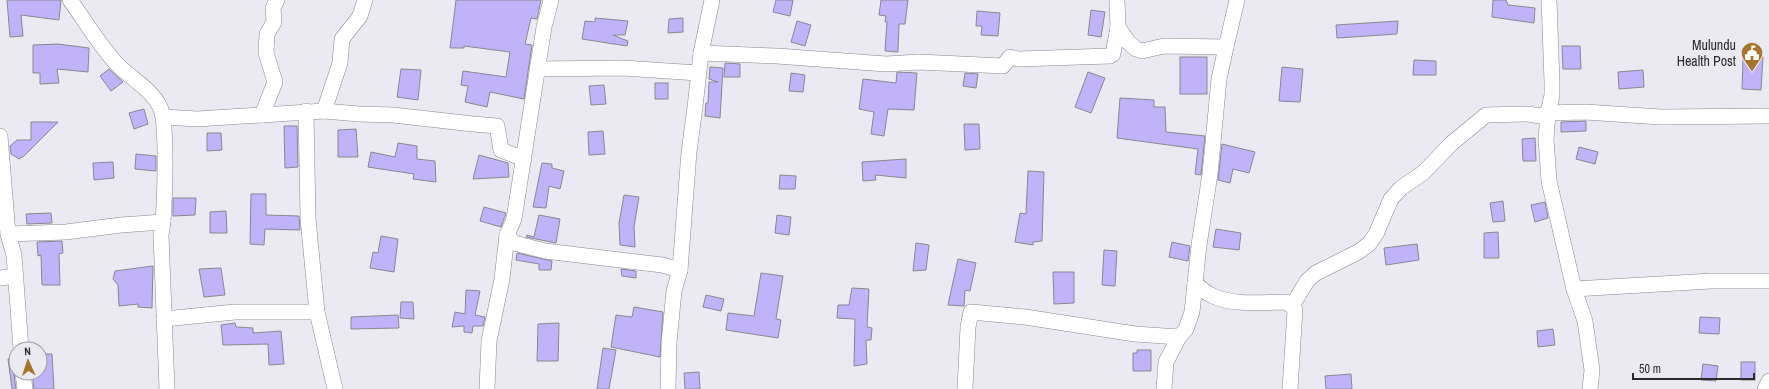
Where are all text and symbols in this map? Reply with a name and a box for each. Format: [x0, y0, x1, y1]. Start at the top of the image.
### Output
place label: Mulundu Health Post [1677, 36, 1736, 70]
public building icon: Mulundu Health Post [1739, 40, 1765, 73]
north arrow [8, 341, 48, 381]
text: N [24, 344, 31, 358]
scale bar [1633, 355, 1754, 381]
text: 50 m [1639, 361, 1661, 377]

